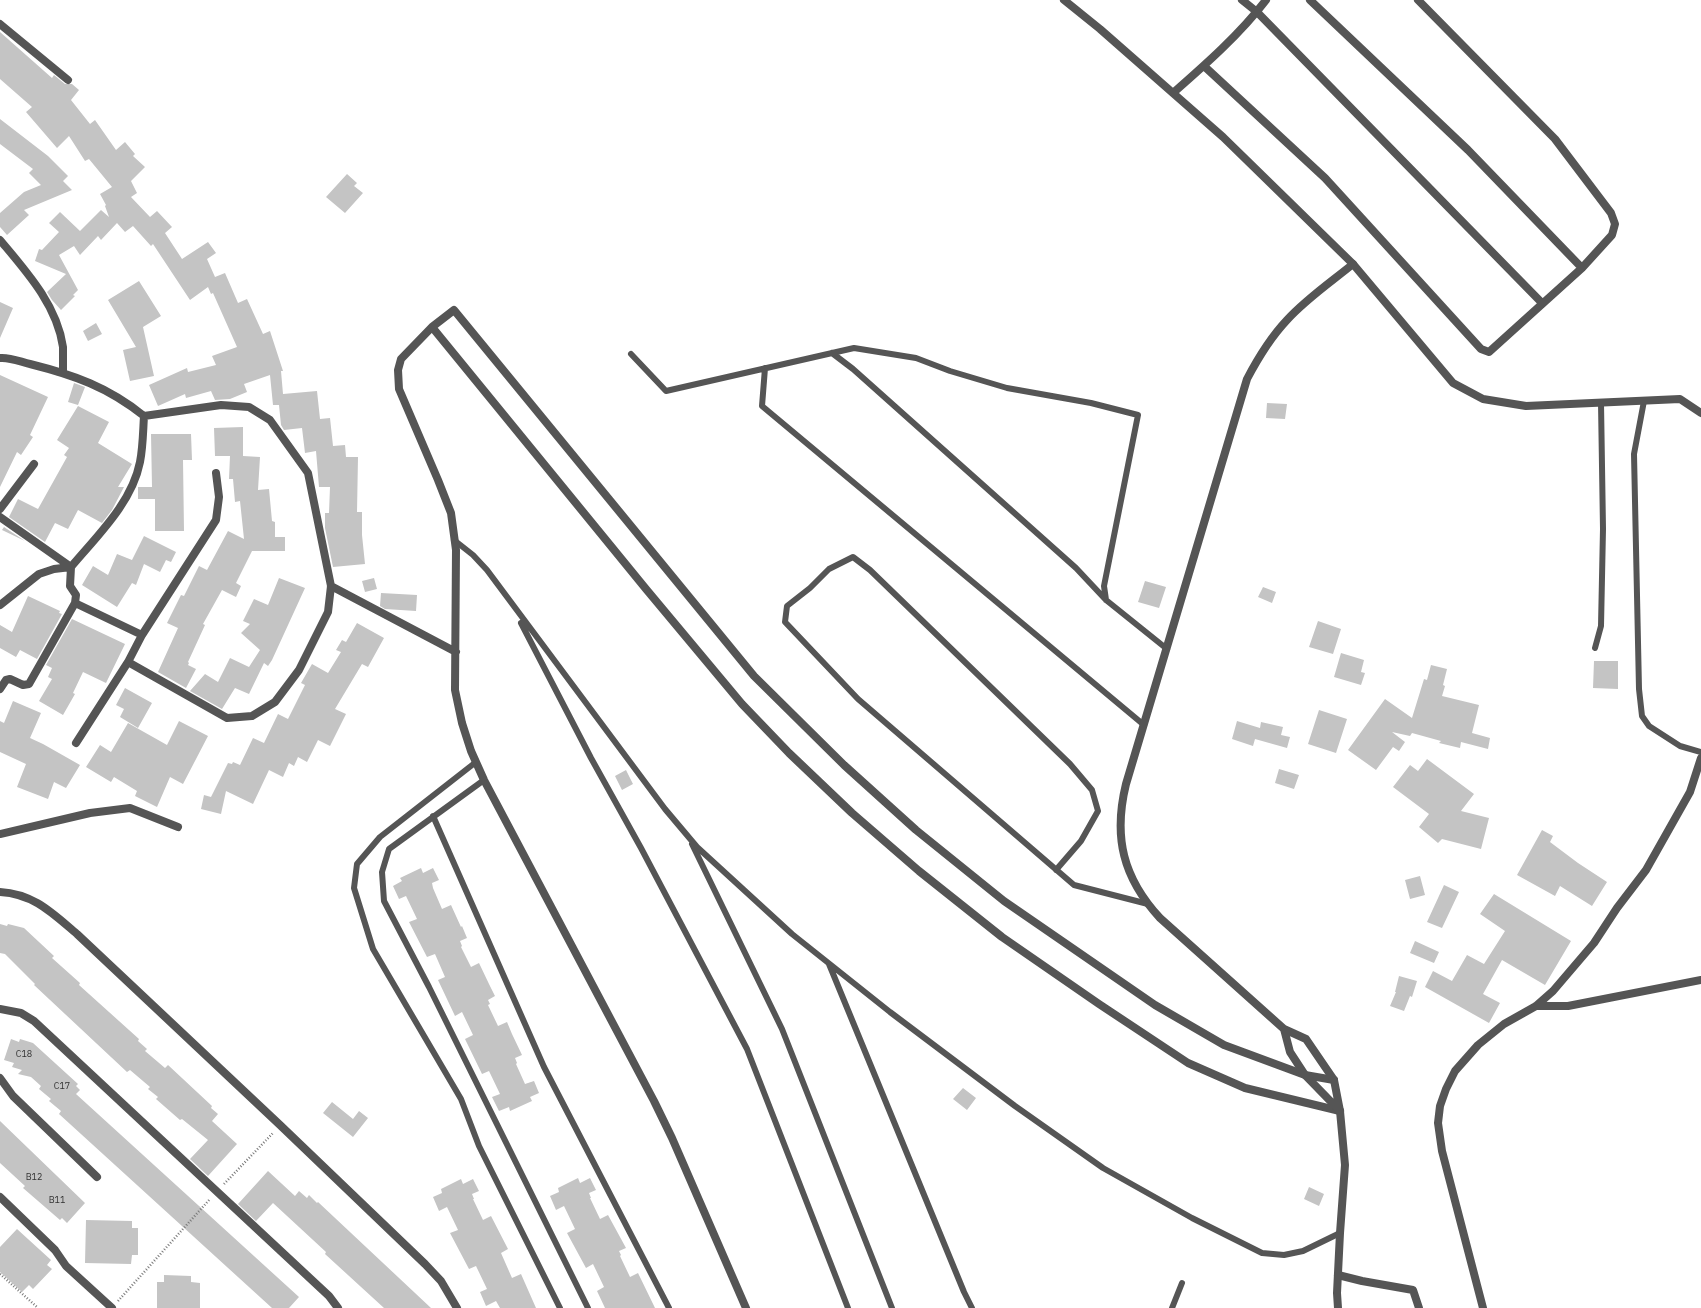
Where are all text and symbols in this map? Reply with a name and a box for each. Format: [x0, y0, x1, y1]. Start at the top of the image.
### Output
house number: C18 [16, 1049, 32, 1059]
house number: C17 [54, 1081, 70, 1091]
house number: B12 [26, 1172, 42, 1182]
house number: B11 [49, 1195, 65, 1205]

